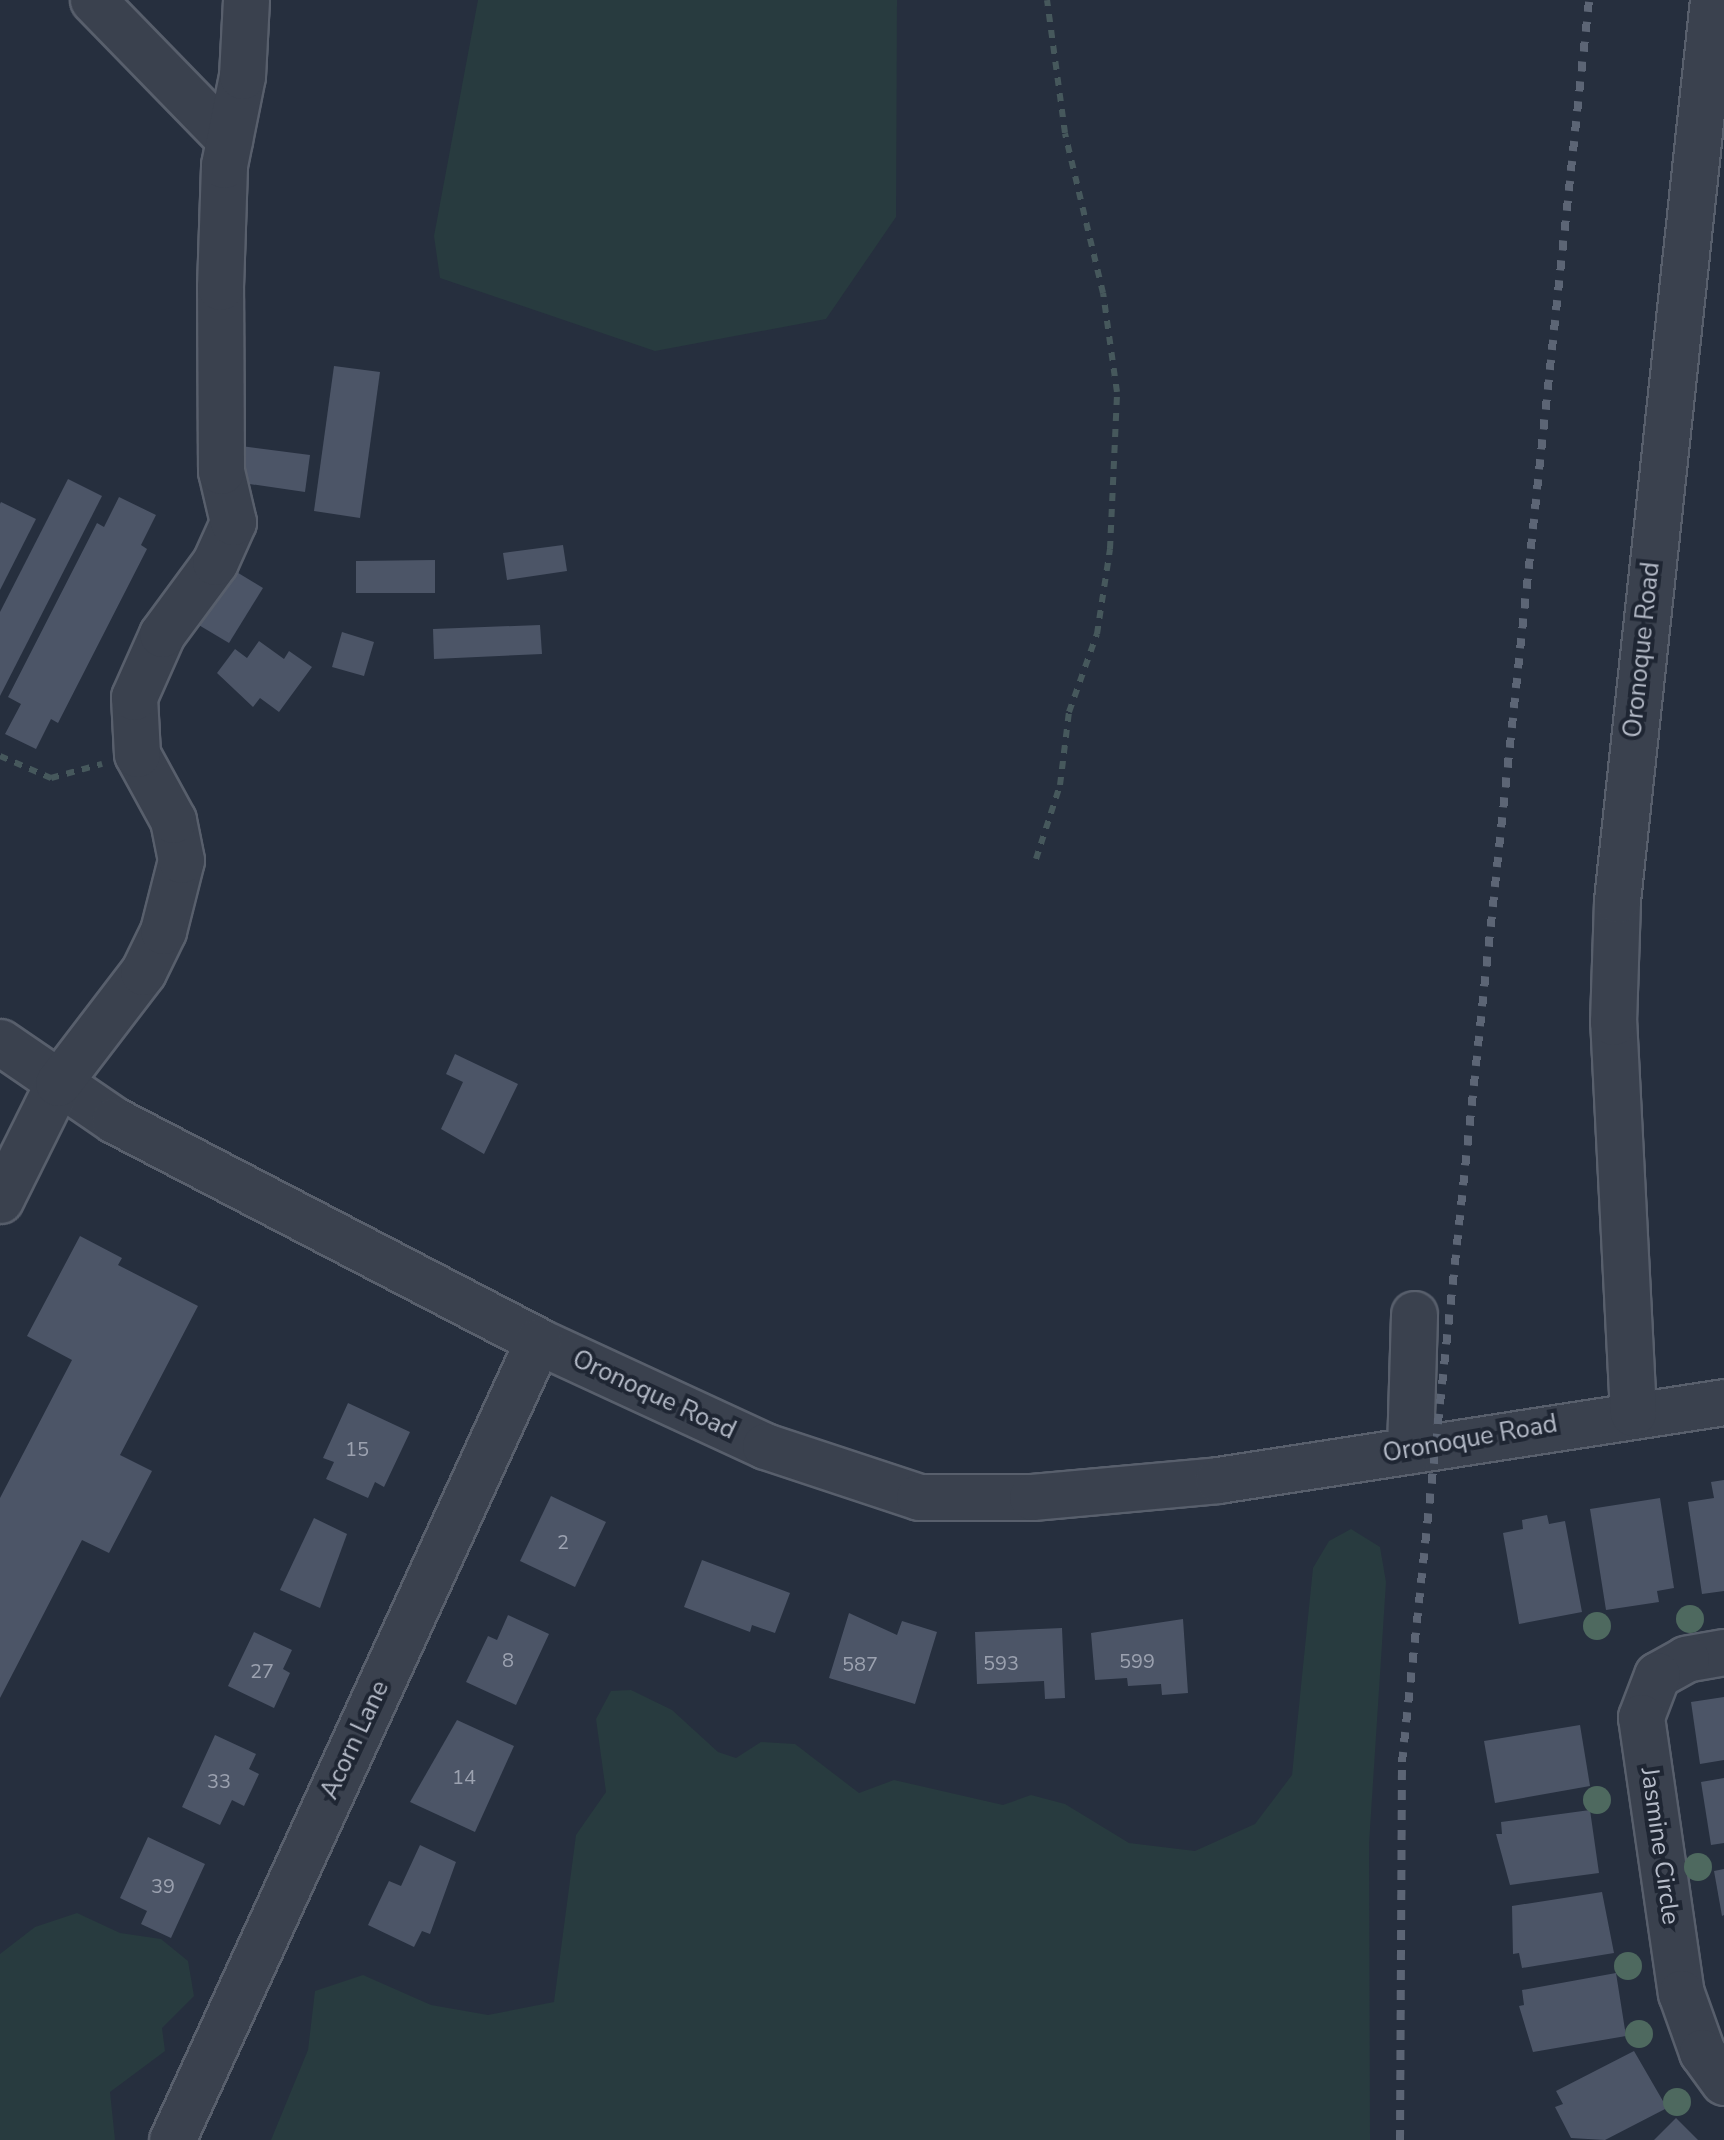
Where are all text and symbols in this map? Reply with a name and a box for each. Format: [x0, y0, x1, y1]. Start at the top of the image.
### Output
street label: Oronoque Road [1618, 561, 1666, 739]
street label: Oronoque Road [568, 1344, 740, 1446]
street label: Oronoque Road [1381, 1409, 1559, 1469]
house number: 15 [345, 1437, 369, 1461]
house number: 2 [557, 1530, 569, 1554]
house number: 8 [502, 1648, 514, 1672]
house number: 599 [1119, 1649, 1155, 1673]
house number: 593 [983, 1651, 1019, 1675]
house number: 587 [842, 1652, 878, 1676]
house number: 27 [250, 1659, 274, 1683]
street label: Acorn Lane [315, 1676, 395, 1804]
house number: 14 [452, 1765, 476, 1789]
street label: Jasmine Circle [1634, 1766, 1686, 1926]
house number: 33 [207, 1769, 231, 1793]
house number: 39 [151, 1874, 175, 1898]

